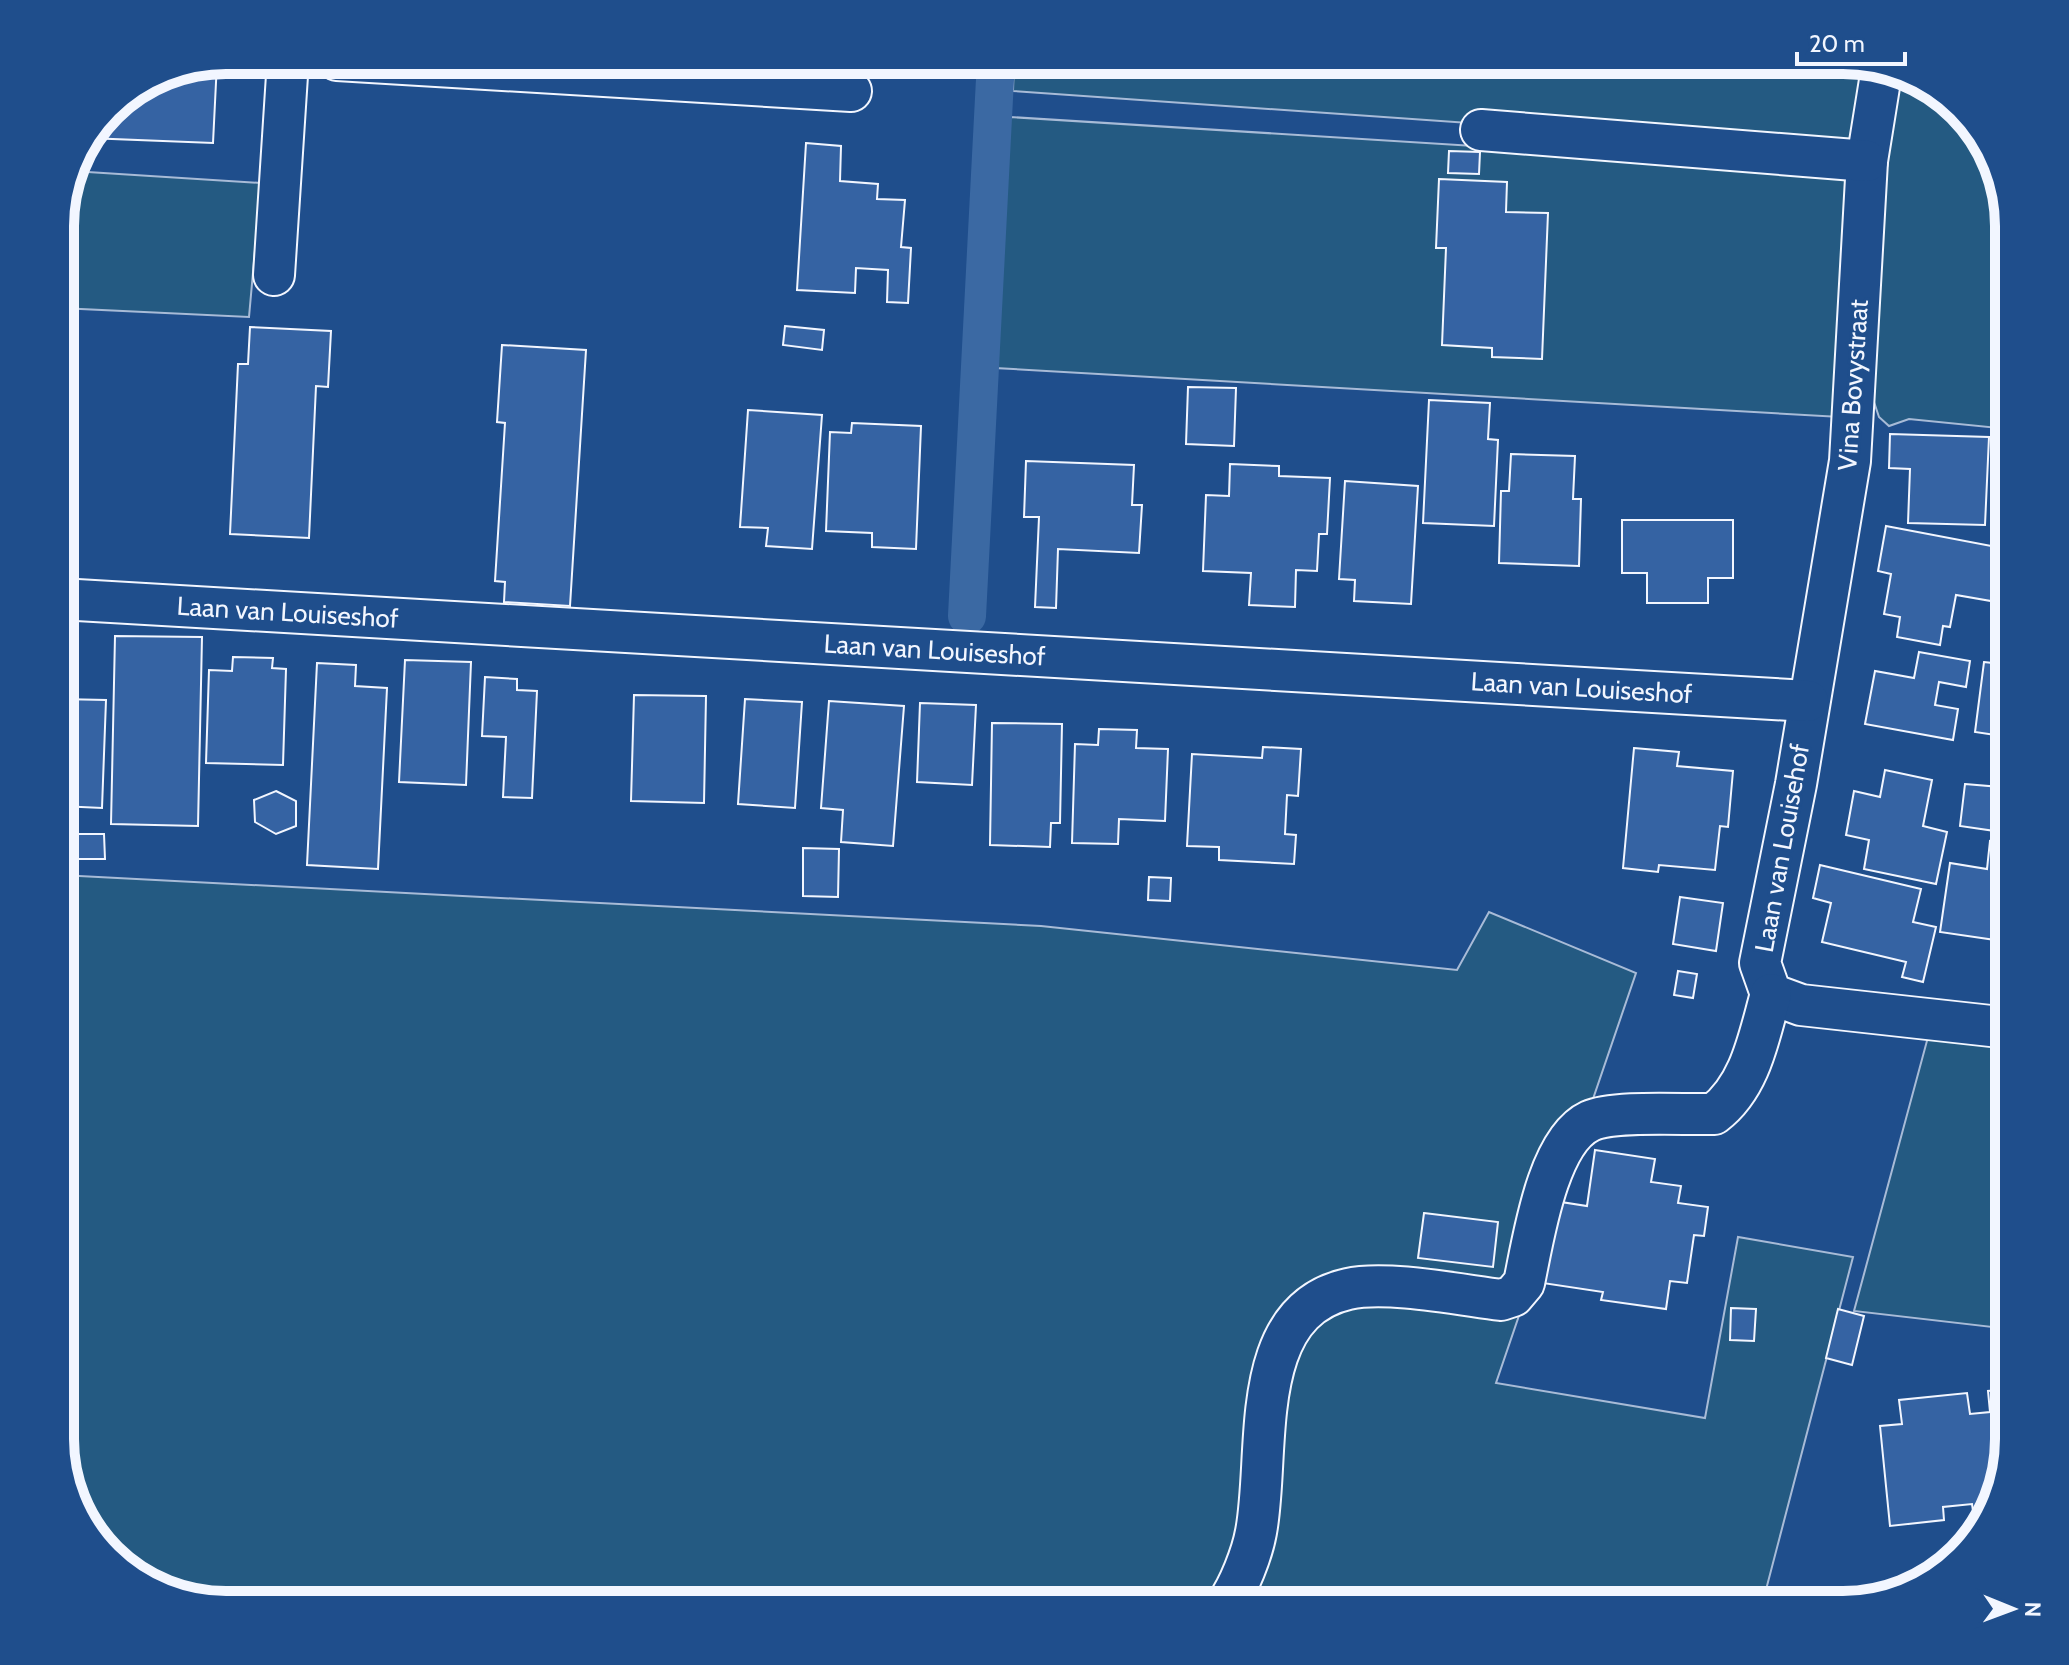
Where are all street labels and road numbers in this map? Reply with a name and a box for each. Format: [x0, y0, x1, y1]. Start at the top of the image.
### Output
street label: Vina Bovystraat [1831, 298, 1875, 472]
street label: Laan van Louiseshof [176, 590, 400, 635]
street label: Laan van Louiseshof [823, 628, 1047, 672]
street label: Laan van Louiseshof [1470, 665, 1693, 710]
street label: Laan van Louisehof [1748, 741, 1816, 955]

